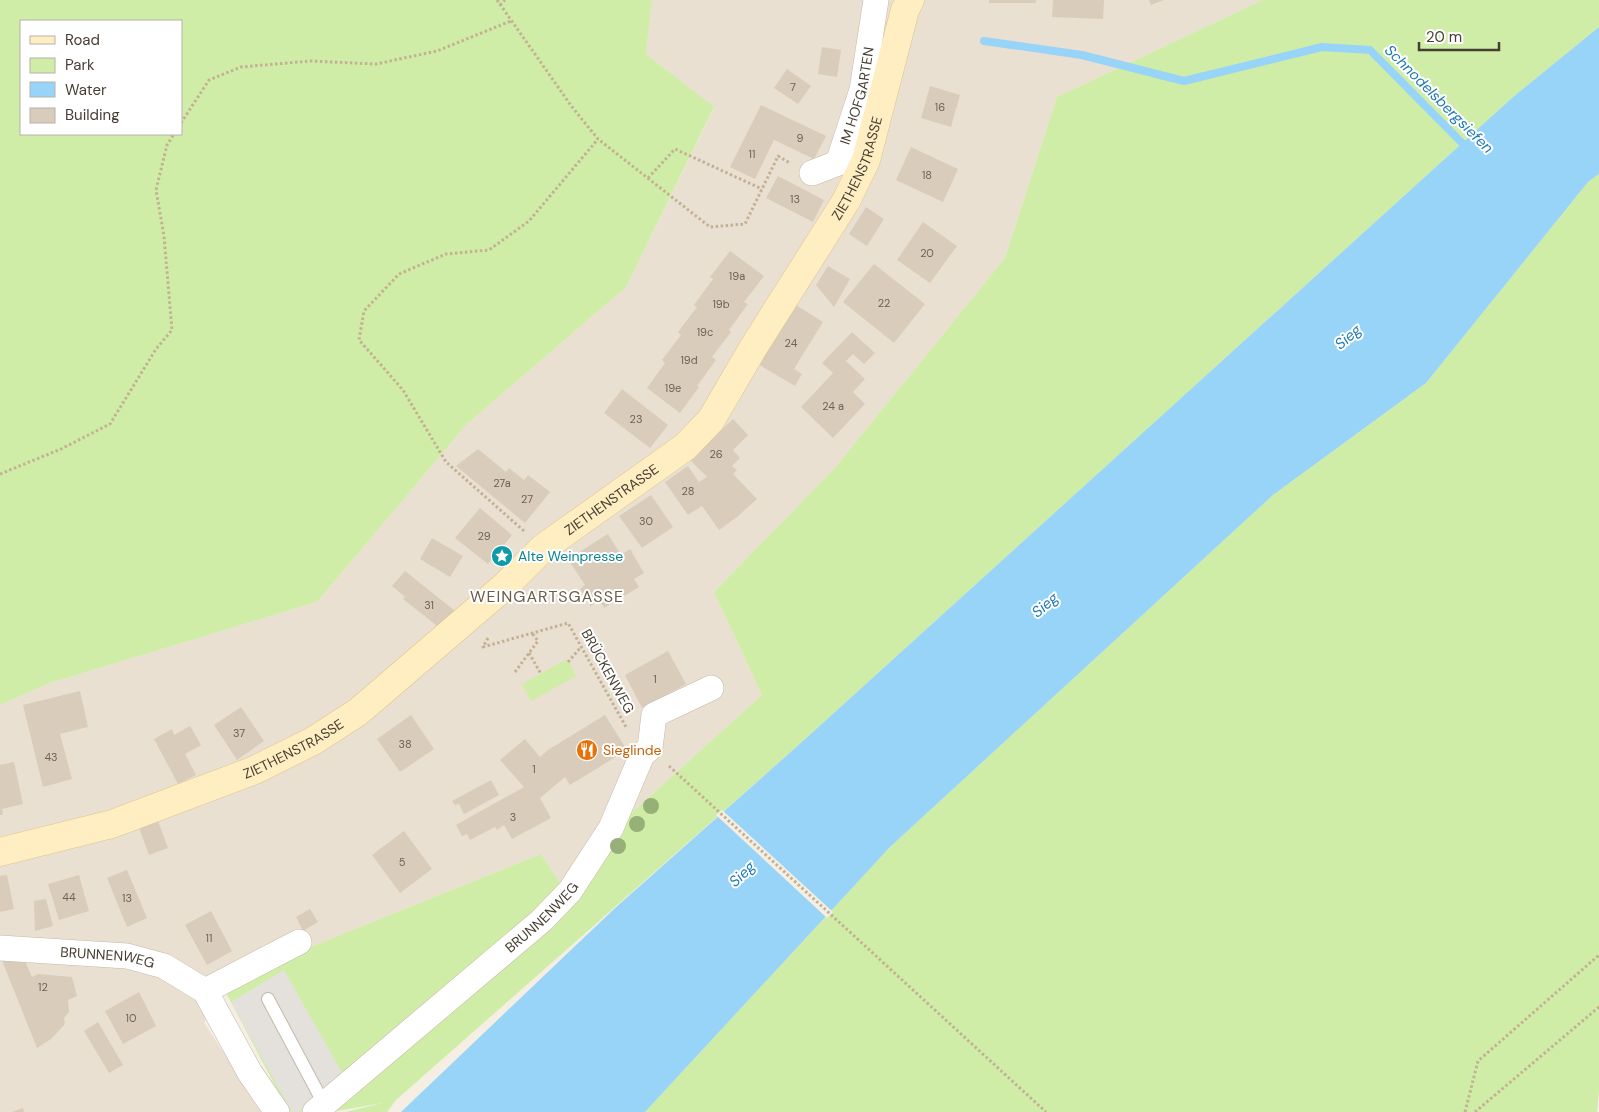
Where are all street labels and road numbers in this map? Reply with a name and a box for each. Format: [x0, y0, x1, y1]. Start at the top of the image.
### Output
street label: IM HOFGARTEN [836, 46, 878, 147]
street label: ZIETHENSTRASSE [827, 114, 886, 223]
street label: ZIETHENSTRASSE [561, 460, 662, 539]
street label: BRÜCKENWEG [577, 626, 639, 716]
street label: ZIETHENSTRASSE [241, 715, 347, 783]
street label: BRUNNENWEG [501, 879, 582, 957]
street label: BRUNNENWEG [60, 943, 157, 972]

